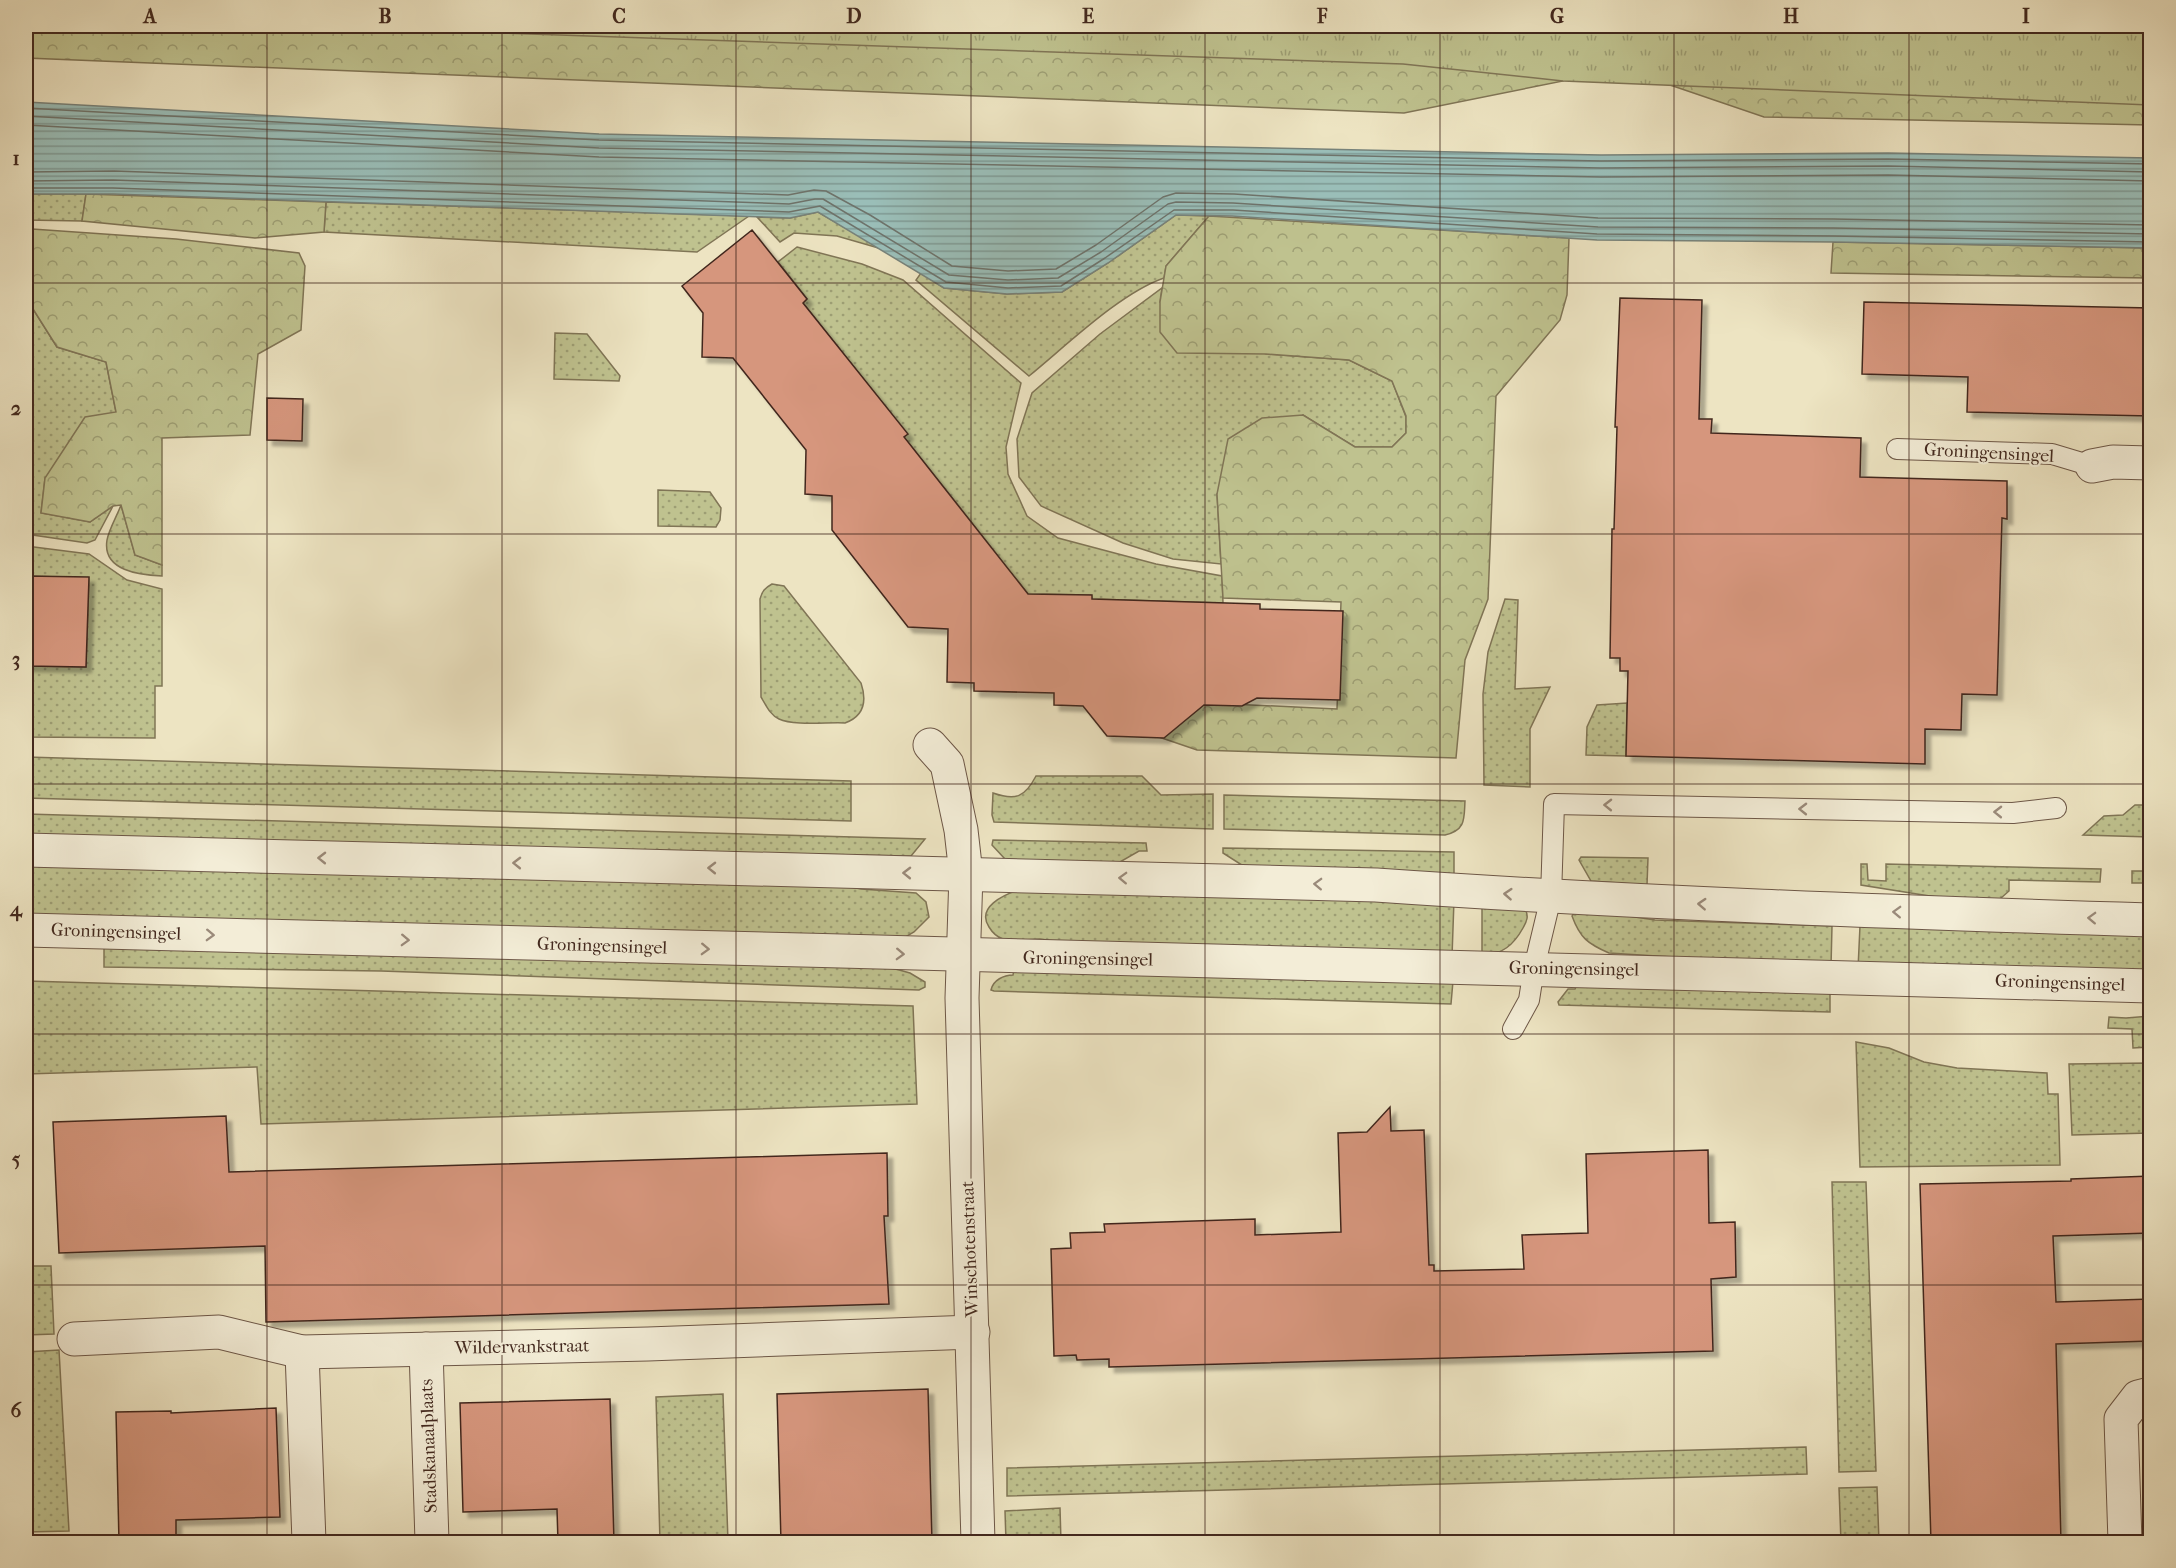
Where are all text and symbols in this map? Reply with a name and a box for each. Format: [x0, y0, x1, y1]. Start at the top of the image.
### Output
text: A [142, 5, 158, 28]
text: B [378, 5, 392, 28]
text: C [612, 5, 626, 28]
text: D [846, 5, 862, 28]
text: E [1082, 5, 1094, 28]
text: F [1316, 5, 1328, 28]
text: G [1550, 5, 1564, 28]
text: H [1783, 5, 1799, 28]
text: I [2022, 5, 2030, 28]
text: 1 [12, 147, 20, 170]
text: 2 [11, 397, 21, 420]
street label: Groningensingel [1923, 439, 2055, 467]
text: 3 [12, 648, 20, 671]
one-way arrow [1604, 799, 1613, 811]
one-way arrow [1799, 802, 1808, 815]
one-way arrow [1994, 806, 2003, 819]
one-way arrow [318, 852, 327, 864]
one-way arrow [513, 857, 522, 869]
one-way arrow [708, 862, 717, 874]
one-way arrow [903, 866, 912, 879]
one-way arrow [1119, 872, 1128, 885]
one-way arrow [1313, 877, 1322, 890]
one-way arrow [1503, 888, 1512, 901]
text: 4 [9, 898, 23, 922]
one-way arrow [1698, 898, 1707, 911]
one-way arrow [1893, 906, 1902, 919]
one-way arrow [2088, 912, 2097, 925]
street label: Groningensingel [51, 919, 181, 945]
one-way arrow [205, 929, 214, 941]
street label: Groningensingel [537, 933, 667, 959]
one-way arrow [400, 934, 409, 947]
one-way arrow [700, 942, 709, 955]
street label: Groningensingel [1023, 947, 1153, 971]
one-way arrow [895, 948, 904, 960]
street label: Groningensingel [1509, 957, 1639, 981]
street label: Groningensingel [1995, 970, 2125, 996]
text: 5 [12, 1148, 21, 1171]
street label: Winschotenstraat [957, 1180, 983, 1319]
street label: Wildervankstraat [453, 1335, 590, 1359]
street label: Stadskanaalplaats [416, 1378, 442, 1514]
text: 6 [11, 1399, 23, 1422]

